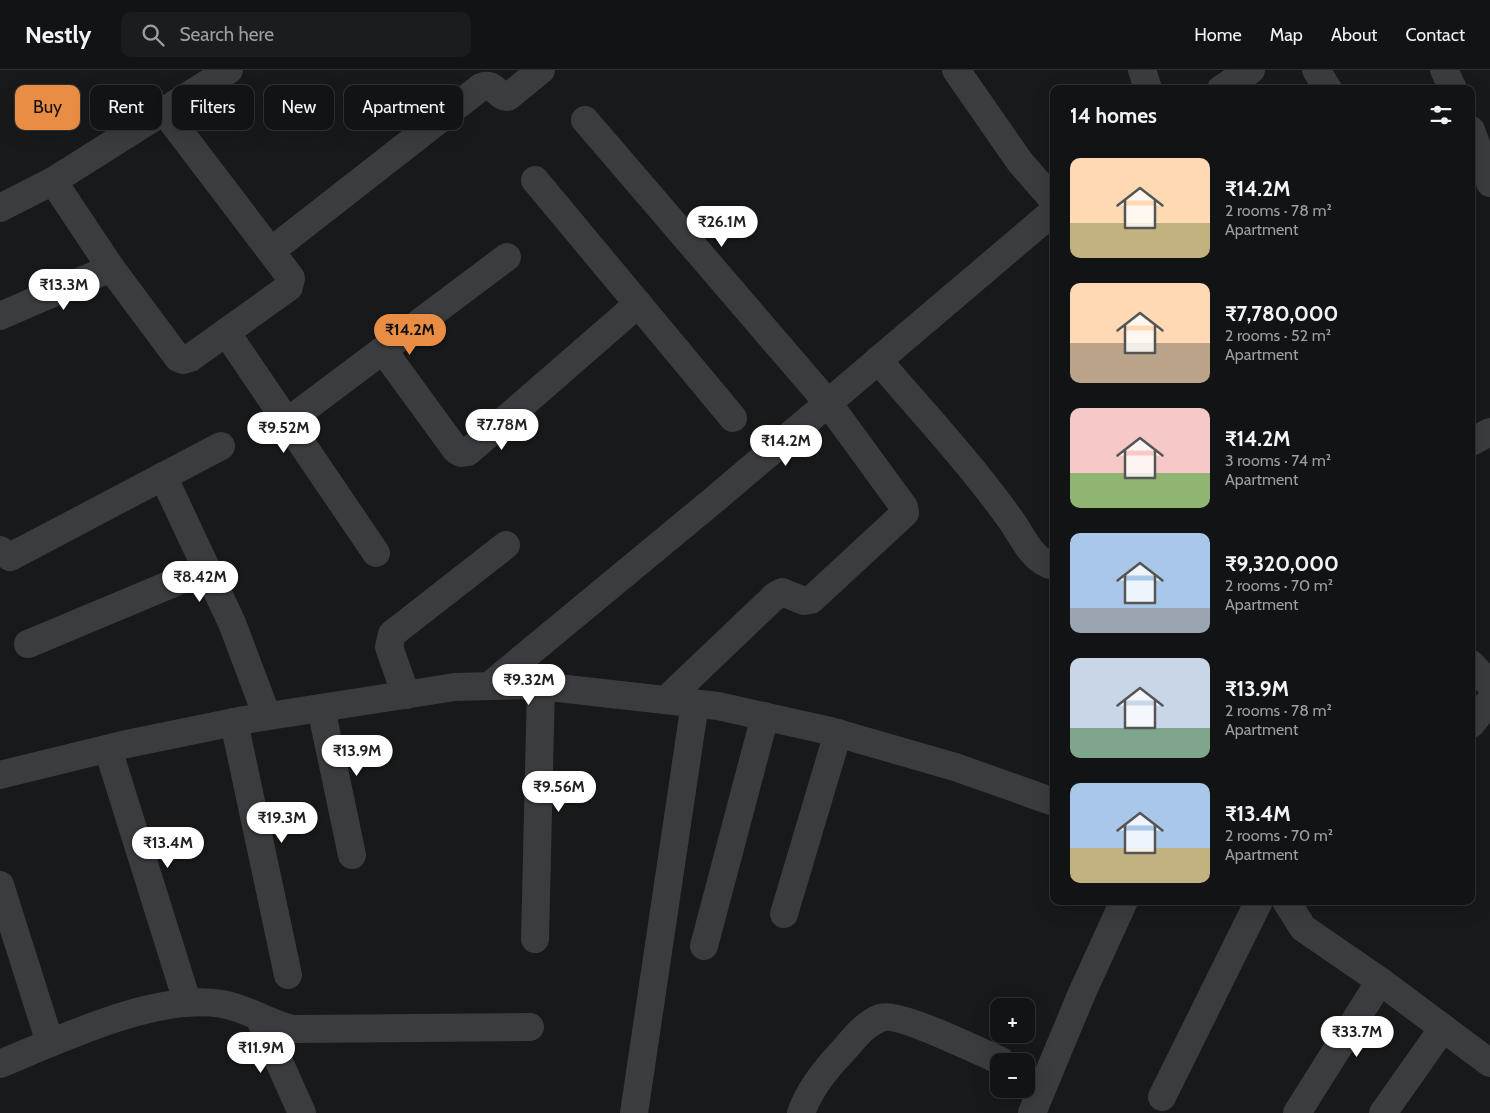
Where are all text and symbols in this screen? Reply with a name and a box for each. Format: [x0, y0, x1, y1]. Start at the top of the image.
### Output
search box [121, 12, 471, 57]
text: Nestly [25, 20, 91, 49]
icon: search [139, 21, 167, 49]
text: Search here [179, 23, 274, 46]
text: Home [1194, 24, 1242, 46]
text: Map [1270, 24, 1303, 46]
text: About [1331, 24, 1377, 46]
text: Contact [1405, 24, 1465, 46]
chip: Buy [15, 85, 80, 130]
chip: Rent [90, 85, 162, 130]
chip: Filters [172, 85, 254, 130]
chip: New [264, 85, 334, 130]
chip: Apartment [344, 85, 463, 130]
icon: filters [1427, 101, 1455, 129]
text: 14 homes [1070, 103, 1157, 128]
text: ₹14.2M [1225, 176, 1291, 201]
icon: home [1110, 178, 1170, 238]
text: 2 rooms · 78 m² [1225, 201, 1332, 220]
pin: ₹26.1M [681, 206, 763, 248]
text: ₹26.1M [698, 212, 746, 231]
text: Apartment [1225, 220, 1298, 239]
pin: ₹13.3M [23, 268, 105, 311]
text: ₹13.3M [40, 275, 88, 294]
text: ₹7,780,000 [1225, 301, 1338, 326]
icon: home [1110, 303, 1170, 363]
pin: ₹14.2M [369, 314, 451, 356]
text: ₹14.2M [385, 320, 435, 339]
text: 2 rooms · 52 m² [1225, 326, 1331, 345]
text: Apartment [1225, 345, 1298, 364]
pin: ₹7.78M [461, 408, 543, 451]
pin: ₹9.52M [243, 412, 325, 454]
text: ₹7.78M [476, 415, 528, 434]
text: ₹9.52M [258, 418, 310, 437]
pin: ₹14.2M [745, 424, 827, 467]
text: ₹14.2M [1225, 426, 1291, 451]
icon: home [1110, 428, 1170, 488]
text: ₹14.2M [761, 431, 811, 450]
text: 3 rooms · 74 m² [1225, 451, 1331, 470]
text: Apartment [1225, 470, 1298, 489]
text: ₹9,320,000 [1225, 551, 1339, 576]
icon: home [1110, 553, 1170, 613]
pin: ₹8.42M [159, 560, 241, 603]
text: ₹8.42M [173, 567, 227, 586]
text: 2 rooms · 70 m² [1225, 576, 1333, 595]
text: Apartment [1225, 595, 1298, 614]
pin: ₹9.32M [488, 664, 570, 706]
text: ₹9.32M [503, 670, 555, 689]
text: ₹13.9M [1225, 676, 1289, 701]
icon: home [1110, 678, 1170, 738]
text: 2 rooms · 78 m² [1225, 701, 1332, 720]
text: Apartment [1225, 720, 1298, 739]
pin: ₹13.9M [316, 734, 398, 777]
text: ₹13.9M [333, 741, 381, 760]
pin: ₹9.56M [518, 770, 600, 813]
text: ₹9.56M [533, 777, 585, 796]
text: ₹13.4M [1225, 801, 1291, 826]
pin: ₹19.3M [241, 802, 323, 844]
icon: home [1110, 803, 1170, 863]
text: ₹19.3M [258, 808, 306, 827]
pin: ₹13.4M [127, 826, 209, 869]
text: 2 rooms · 70 m² [1225, 826, 1333, 845]
text: ₹13.4M [143, 833, 193, 852]
text: Apartment [1225, 845, 1298, 864]
map controls [990, 998, 1035, 1098]
button: + [990, 998, 1035, 1043]
pin: ₹33.7M [1316, 1016, 1398, 1058]
text: ₹33.7M [1332, 1022, 1382, 1041]
pin: ₹11.9M [220, 1032, 302, 1074]
text: ₹11.9M [238, 1038, 284, 1057]
button: − [990, 1053, 1035, 1098]

